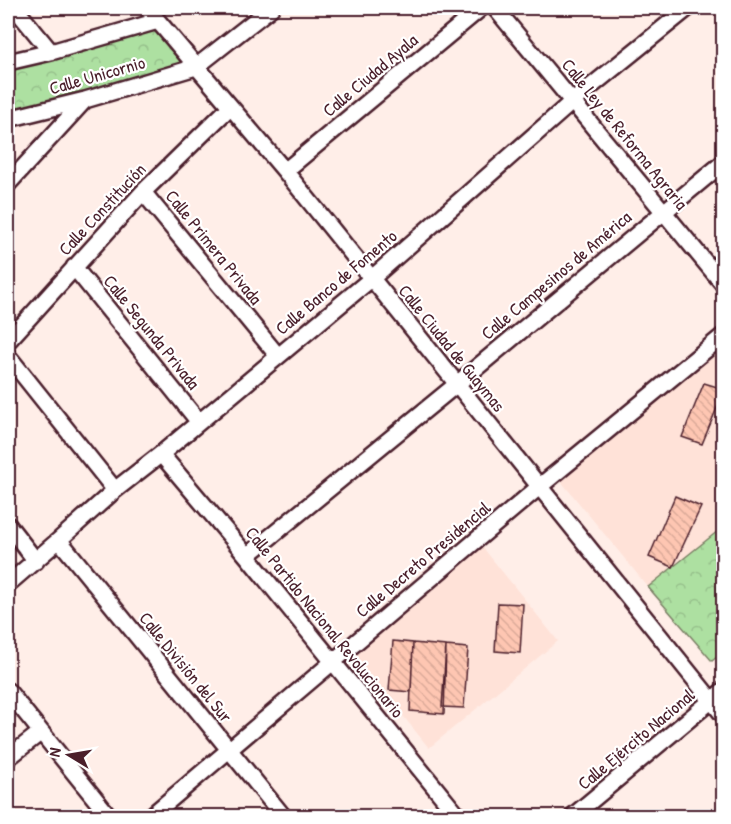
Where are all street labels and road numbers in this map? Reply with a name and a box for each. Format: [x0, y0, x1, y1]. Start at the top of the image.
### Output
street label: Calle Ciudad Ayala [317, 28, 423, 122]
street label: Calle Unicornio [46, 49, 148, 101]
street label: Calle Ley de Reforma Agraria [556, 53, 694, 215]
street label: Calle Constitución [53, 157, 151, 261]
street label: Calle Primera Privada [160, 184, 268, 310]
street label: Calle Campesinos de América [476, 205, 636, 345]
street label: Calle Banco de Fomento [270, 224, 402, 340]
street label: Calle Segunda Privada [98, 269, 206, 395]
street label: Calle Ciudad de Guaymas [393, 279, 511, 417]
street label: Calle Decreto Presidencial [350, 495, 496, 623]
street label: Calle Partido Nacional Revolucionario [240, 521, 410, 723]
street label: Calle División del Sur [134, 606, 238, 728]
street label: Calle Ejército Nacional [572, 682, 700, 795]

